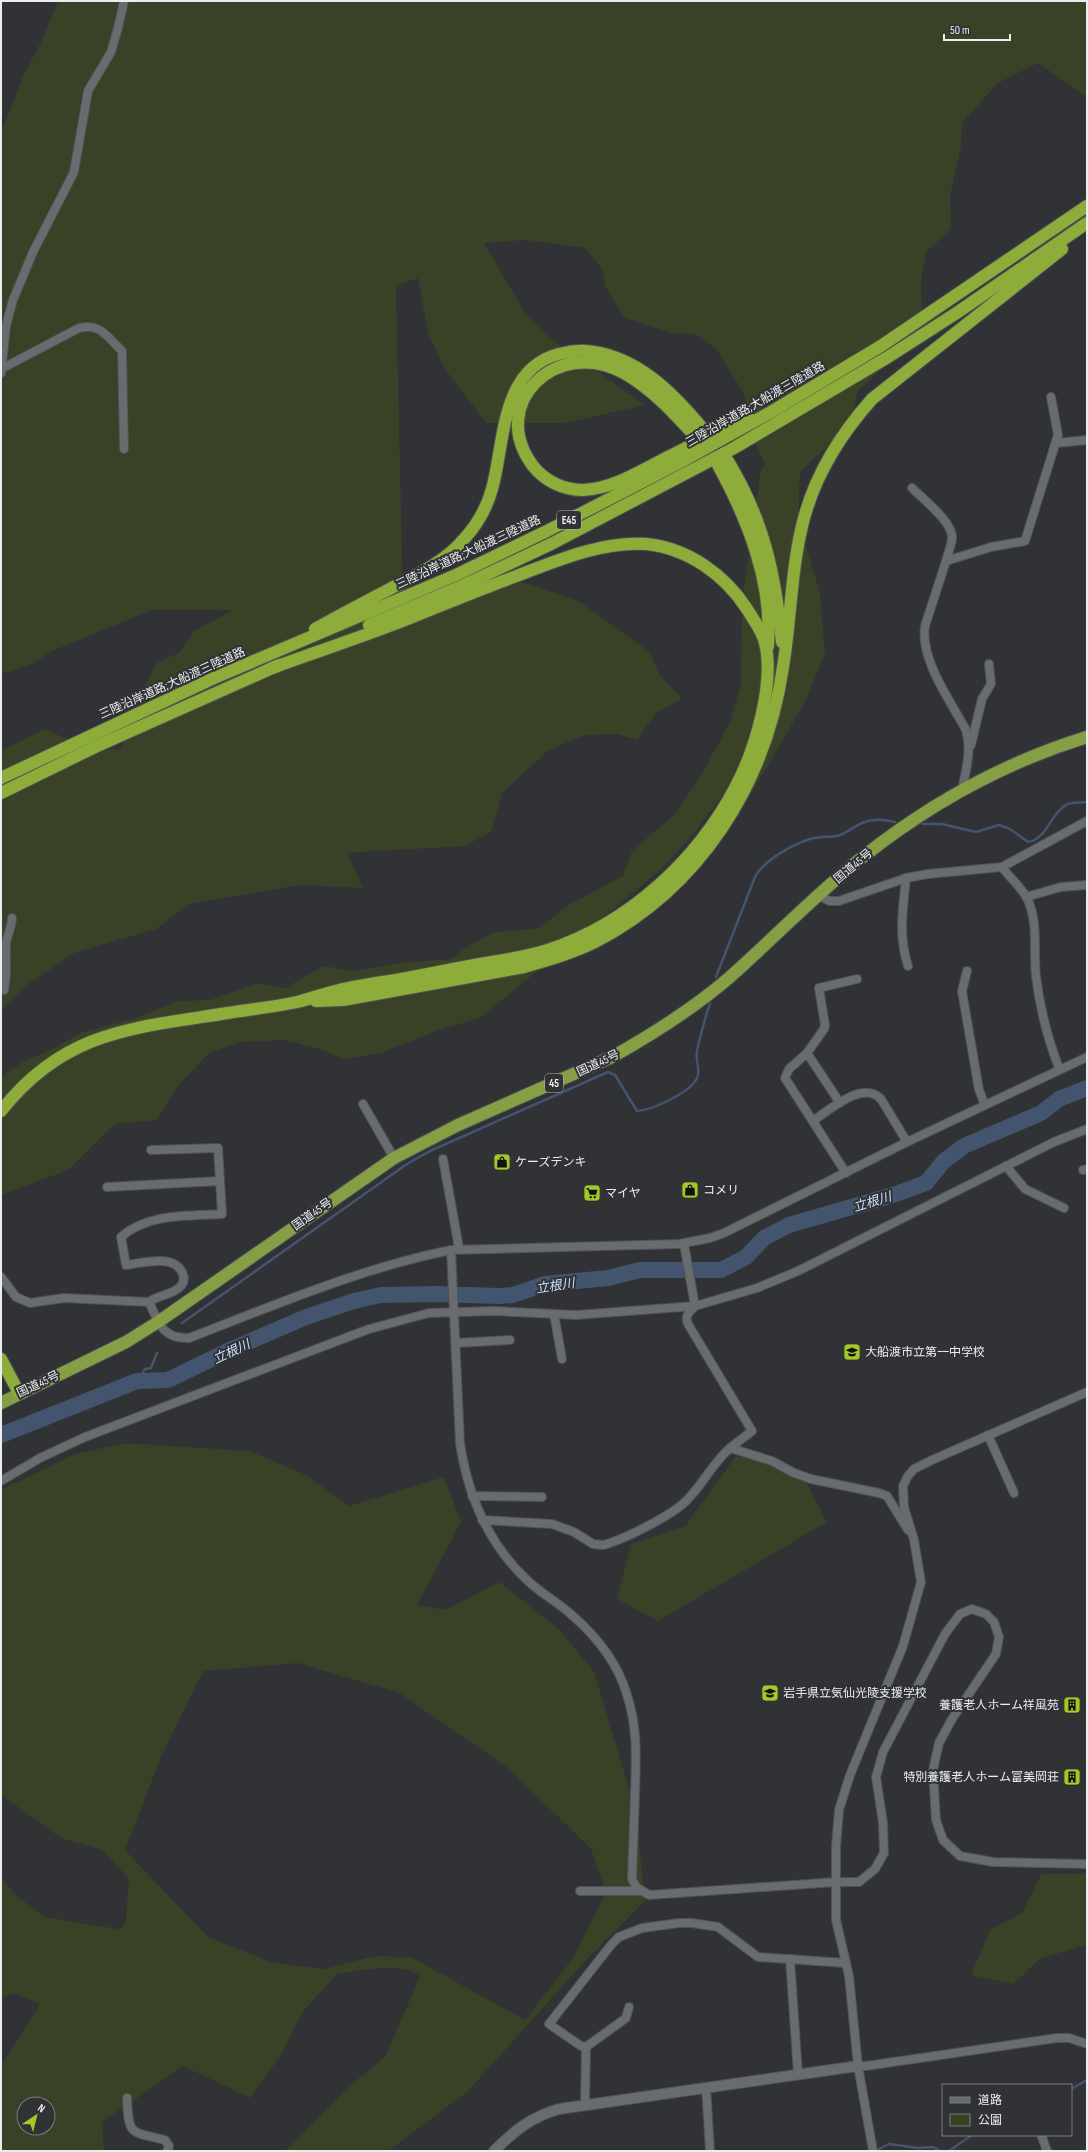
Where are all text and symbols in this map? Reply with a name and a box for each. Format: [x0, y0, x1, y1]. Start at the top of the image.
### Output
scale bar [944, 16, 1010, 42]
text: 50 m [950, 23, 970, 38]
street label: 三陸沿岸道路;大船渡三陸道路 [683, 358, 828, 451]
road number: E45 [557, 511, 581, 529]
street label: 三陸沿岸道路;大船渡三陸道路 [393, 512, 543, 593]
street label: 三陸沿岸道路;大船渡三陸道路 [97, 644, 248, 723]
street label: 国道45号 [831, 846, 876, 887]
street label: 国道45号 [574, 1047, 622, 1080]
road number: 45 [545, 1074, 563, 1092]
shop icon: ケーズデンキ [492, 1152, 512, 1172]
place label: ケーズデンキ [515, 1155, 586, 1170]
shop icon: コメリ [680, 1180, 700, 1200]
supermarket icon: マイヤ [582, 1183, 602, 1203]
place label: コメリ [703, 1183, 739, 1198]
place label: マイヤ [605, 1186, 641, 1201]
water label: 立根川 [851, 1188, 895, 1215]
street label: 国道45号 [289, 1195, 335, 1234]
water label: 立根川 [535, 1275, 578, 1297]
water label: 立根川 [210, 1336, 254, 1367]
school or university icon: 大船渡市立第一中学校 [842, 1342, 862, 1362]
place label: 大船渡市立第一中学校 [865, 1345, 985, 1360]
street label: 国道45号 [14, 1368, 62, 1401]
school or university icon: 岩手県立気仙光陵支援学校 [760, 1683, 780, 1703]
place label: 岩手県立気仙光陵支援学校 [783, 1686, 927, 1701]
building icon: 養護老人ホーム祥風苑 [1062, 1695, 1082, 1715]
place label: 養護老人ホーム祥風苑 [939, 1698, 1059, 1713]
building icon: 特別養護老人ホーム富美岡荘 [1062, 1767, 1082, 1787]
place label: 特別養護老人ホーム富美岡荘 [903, 1770, 1059, 1785]
legend [942, 2084, 1072, 2136]
text: 道路 [978, 2093, 1002, 2108]
north arrow [16, 2096, 56, 2136]
text: N [35, 2101, 48, 2115]
text: 公園 [978, 2113, 1002, 2128]

